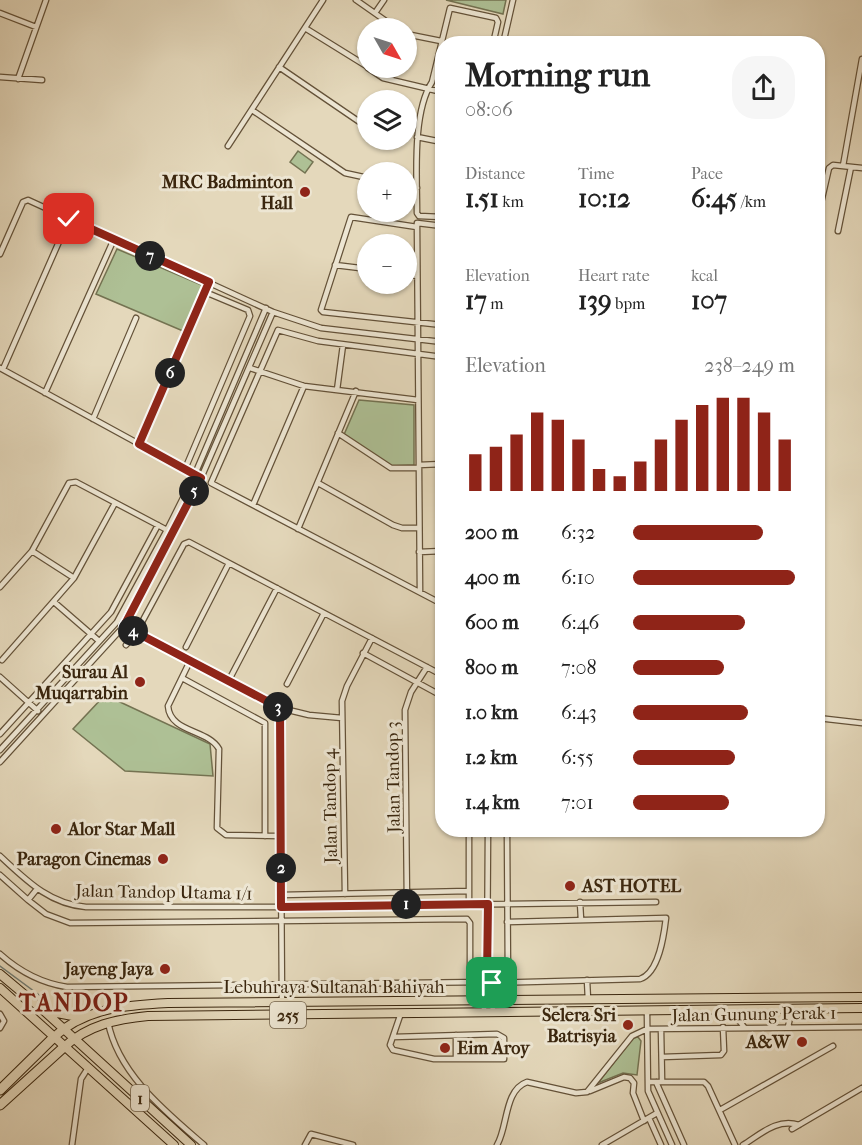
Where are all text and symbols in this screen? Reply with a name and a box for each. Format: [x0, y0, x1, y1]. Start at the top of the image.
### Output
north arrow [357, 18, 417, 78]
map controls [357, 18, 417, 294]
text: Morning run [465, 56, 650, 95]
button: share [732, 56, 795, 119]
button: layers [357, 90, 417, 150]
text: 08:06 [465, 98, 513, 121]
button: + [357, 162, 417, 222]
text: Distance [465, 164, 525, 183]
text: Time [578, 164, 614, 183]
text: Pace [691, 164, 723, 183]
place label: MRC Badminton Hall [161, 172, 294, 214]
text: 1.51 [465, 183, 499, 214]
text: 10:12 [578, 183, 630, 214]
text: 6:45 [691, 183, 737, 214]
marker: MRC Badminton Hall [298, 185, 312, 199]
text: km [499, 192, 524, 211]
text: /km [737, 192, 766, 211]
pin [43, 193, 94, 244]
icon: check [52, 202, 85, 235]
button: − [357, 234, 417, 294]
pin: 7 [135, 241, 165, 271]
text: 7 [146, 246, 154, 265]
text: Elevation [465, 266, 530, 285]
text: Heart rate [578, 266, 650, 285]
text: kcal [691, 266, 718, 285]
text: 17 [465, 285, 487, 316]
text: 139 [578, 285, 612, 316]
text: 107 [691, 285, 727, 316]
text: m [487, 294, 504, 313]
text: bpm [612, 294, 645, 313]
text: Elevation [465, 354, 546, 377]
text: 238–249 m [704, 354, 795, 377]
pin: 6 [155, 358, 185, 388]
text: 6 [166, 363, 174, 382]
pin: 5 [179, 476, 209, 506]
text: 5 [191, 481, 197, 500]
text: 200 m [465, 521, 518, 544]
text: 6:32 [561, 521, 595, 544]
text: 400 m [465, 566, 520, 589]
text: 6:10 [561, 566, 595, 589]
text: 600 m [465, 611, 519, 634]
text: 6:46 [561, 611, 599, 634]
pin: 4 [118, 616, 148, 646]
text: 4 [128, 621, 138, 640]
text: 800 m [465, 656, 518, 679]
text: 7:08 [561, 656, 597, 679]
place label: Surau Al Muqarrabin [34, 662, 129, 704]
marker: Surau Al Muqarrabin [133, 675, 147, 689]
pin: 3 [263, 692, 293, 722]
text: 3 [275, 697, 281, 716]
text: 1.0 km [465, 701, 518, 724]
text: 6:43 [561, 701, 597, 724]
street label: Jalan Tandop 3 [382, 721, 405, 835]
text: 1.2 km [465, 746, 518, 769]
text: 6:55 [561, 746, 594, 769]
street label: Jalan Tandop 4 [319, 748, 342, 866]
text: 1.4 km [465, 791, 520, 814]
text: 7:01 [561, 791, 594, 814]
place label: Alor Star Mall [67, 819, 176, 840]
marker: Alor Star Mall [49, 822, 63, 836]
place label: Paragon Cinemas [17, 849, 151, 870]
marker: Paragon Cinemas [156, 852, 170, 866]
pin: 2 [266, 853, 296, 883]
text: 2 [277, 858, 285, 877]
place label: AST HOTEL [581, 876, 682, 897]
marker: AST HOTEL [563, 879, 577, 893]
street label: Jalan Tandop Utama 1/1 [73, 880, 253, 905]
pin: 1 [391, 889, 421, 919]
text: 1 [403, 894, 409, 913]
pin [466, 957, 517, 1008]
place label: Jayeng Jaya [62, 959, 154, 980]
marker: Jayeng Jaya [158, 962, 172, 976]
icon: arrive [475, 966, 508, 999]
street label: Lebuhraya Sultanah Bahiyah [223, 977, 445, 998]
district label: TANDOP [18, 989, 129, 1017]
road number: 255 [270, 1002, 306, 1028]
street label: Jalan Gunung Perak 1 [670, 1003, 836, 1026]
place label: Selera Sri Batrisyia [542, 1005, 617, 1047]
marker: Selera Sri Batrisyia [621, 1018, 635, 1032]
place label: A&W [745, 1032, 791, 1053]
marker: A&W [795, 1035, 809, 1049]
place label: Eim Aroy [457, 1038, 531, 1059]
marker: Eim Aroy [438, 1041, 452, 1055]
road number: 1 [131, 1085, 149, 1111]

